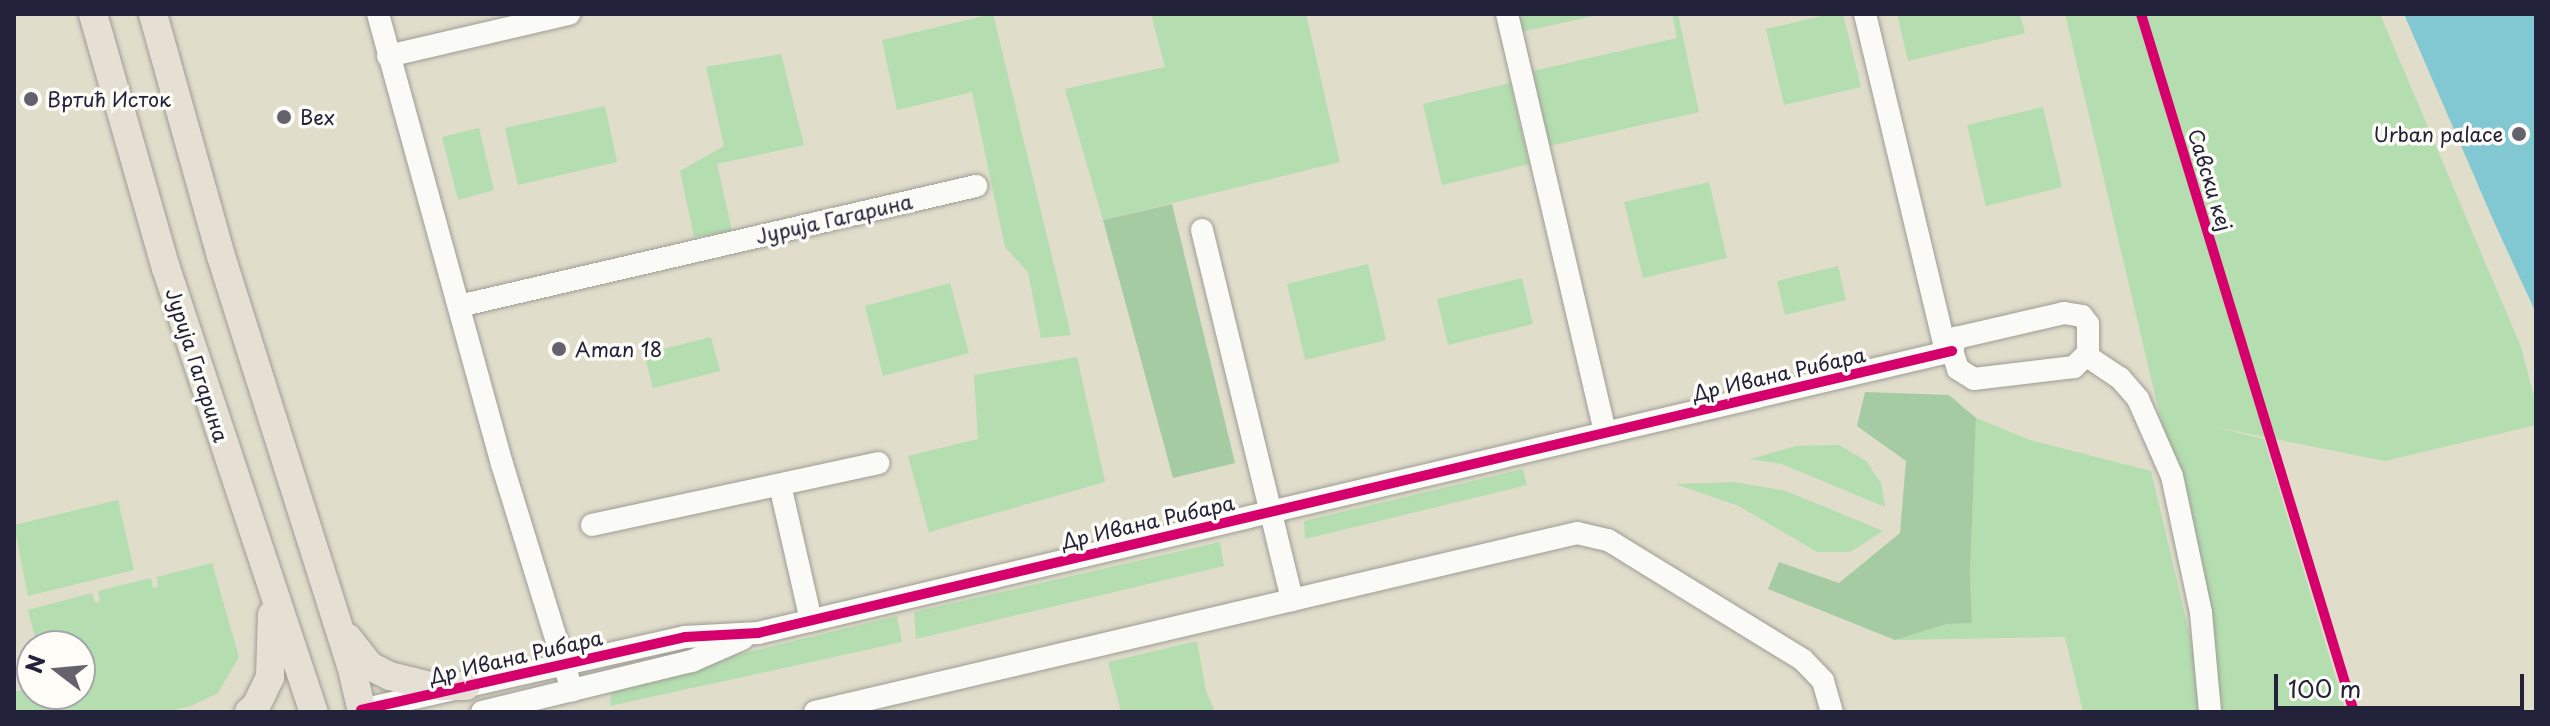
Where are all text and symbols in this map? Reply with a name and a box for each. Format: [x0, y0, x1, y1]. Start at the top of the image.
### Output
place label: Вртић Исток [47, 87, 171, 111]
marker: Вртић Исток [22, 90, 40, 108]
place label: Bex [300, 105, 335, 129]
marker: Bex [275, 108, 293, 126]
place label: Urban palace [2372, 122, 2503, 146]
street label: Савски кеј [2183, 125, 2237, 235]
marker: Urban palace [2510, 125, 2528, 143]
street label: Јурија Гагарина [753, 189, 915, 249]
street label: Јурија Гагарина [161, 285, 233, 445]
place label: Aman 18 [575, 337, 661, 361]
marker: Aman 18 [550, 340, 568, 358]
street label: Др Ивана Рибара [1690, 342, 1868, 406]
street label: Др Ивана Рибара [1059, 490, 1237, 554]
street label: Др Ивана Рибара [427, 625, 605, 689]
north arrow [16, 630, 96, 710]
text: N [16, 651, 53, 677]
scale bar [2278, 658, 2528, 708]
text: 100 m [2288, 670, 2361, 706]

